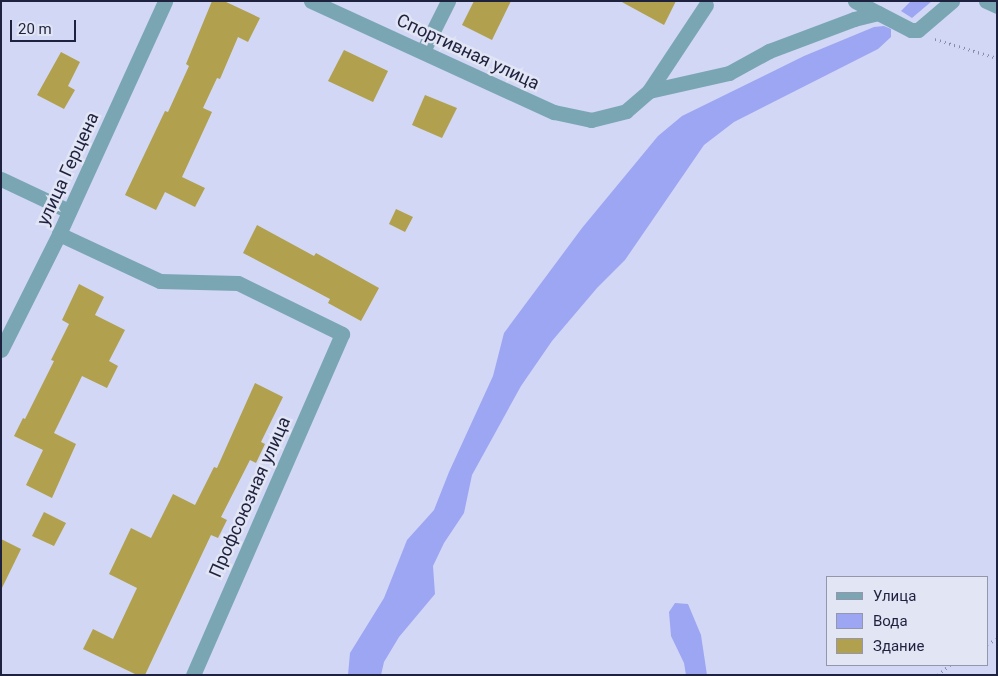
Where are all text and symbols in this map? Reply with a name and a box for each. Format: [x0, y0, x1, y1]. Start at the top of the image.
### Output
street label: Спортивная улица [393, 9, 543, 95]
scale bar [12, 10, 79, 42]
text: 20 m [18, 20, 52, 38]
street label: улица Герцена [32, 109, 104, 229]
street label: Профсоюзная улица [205, 413, 295, 581]
legend [826, 576, 988, 666]
text: Улица [873, 587, 916, 605]
text: Вода [873, 612, 908, 630]
text: Здание [873, 637, 924, 655]

